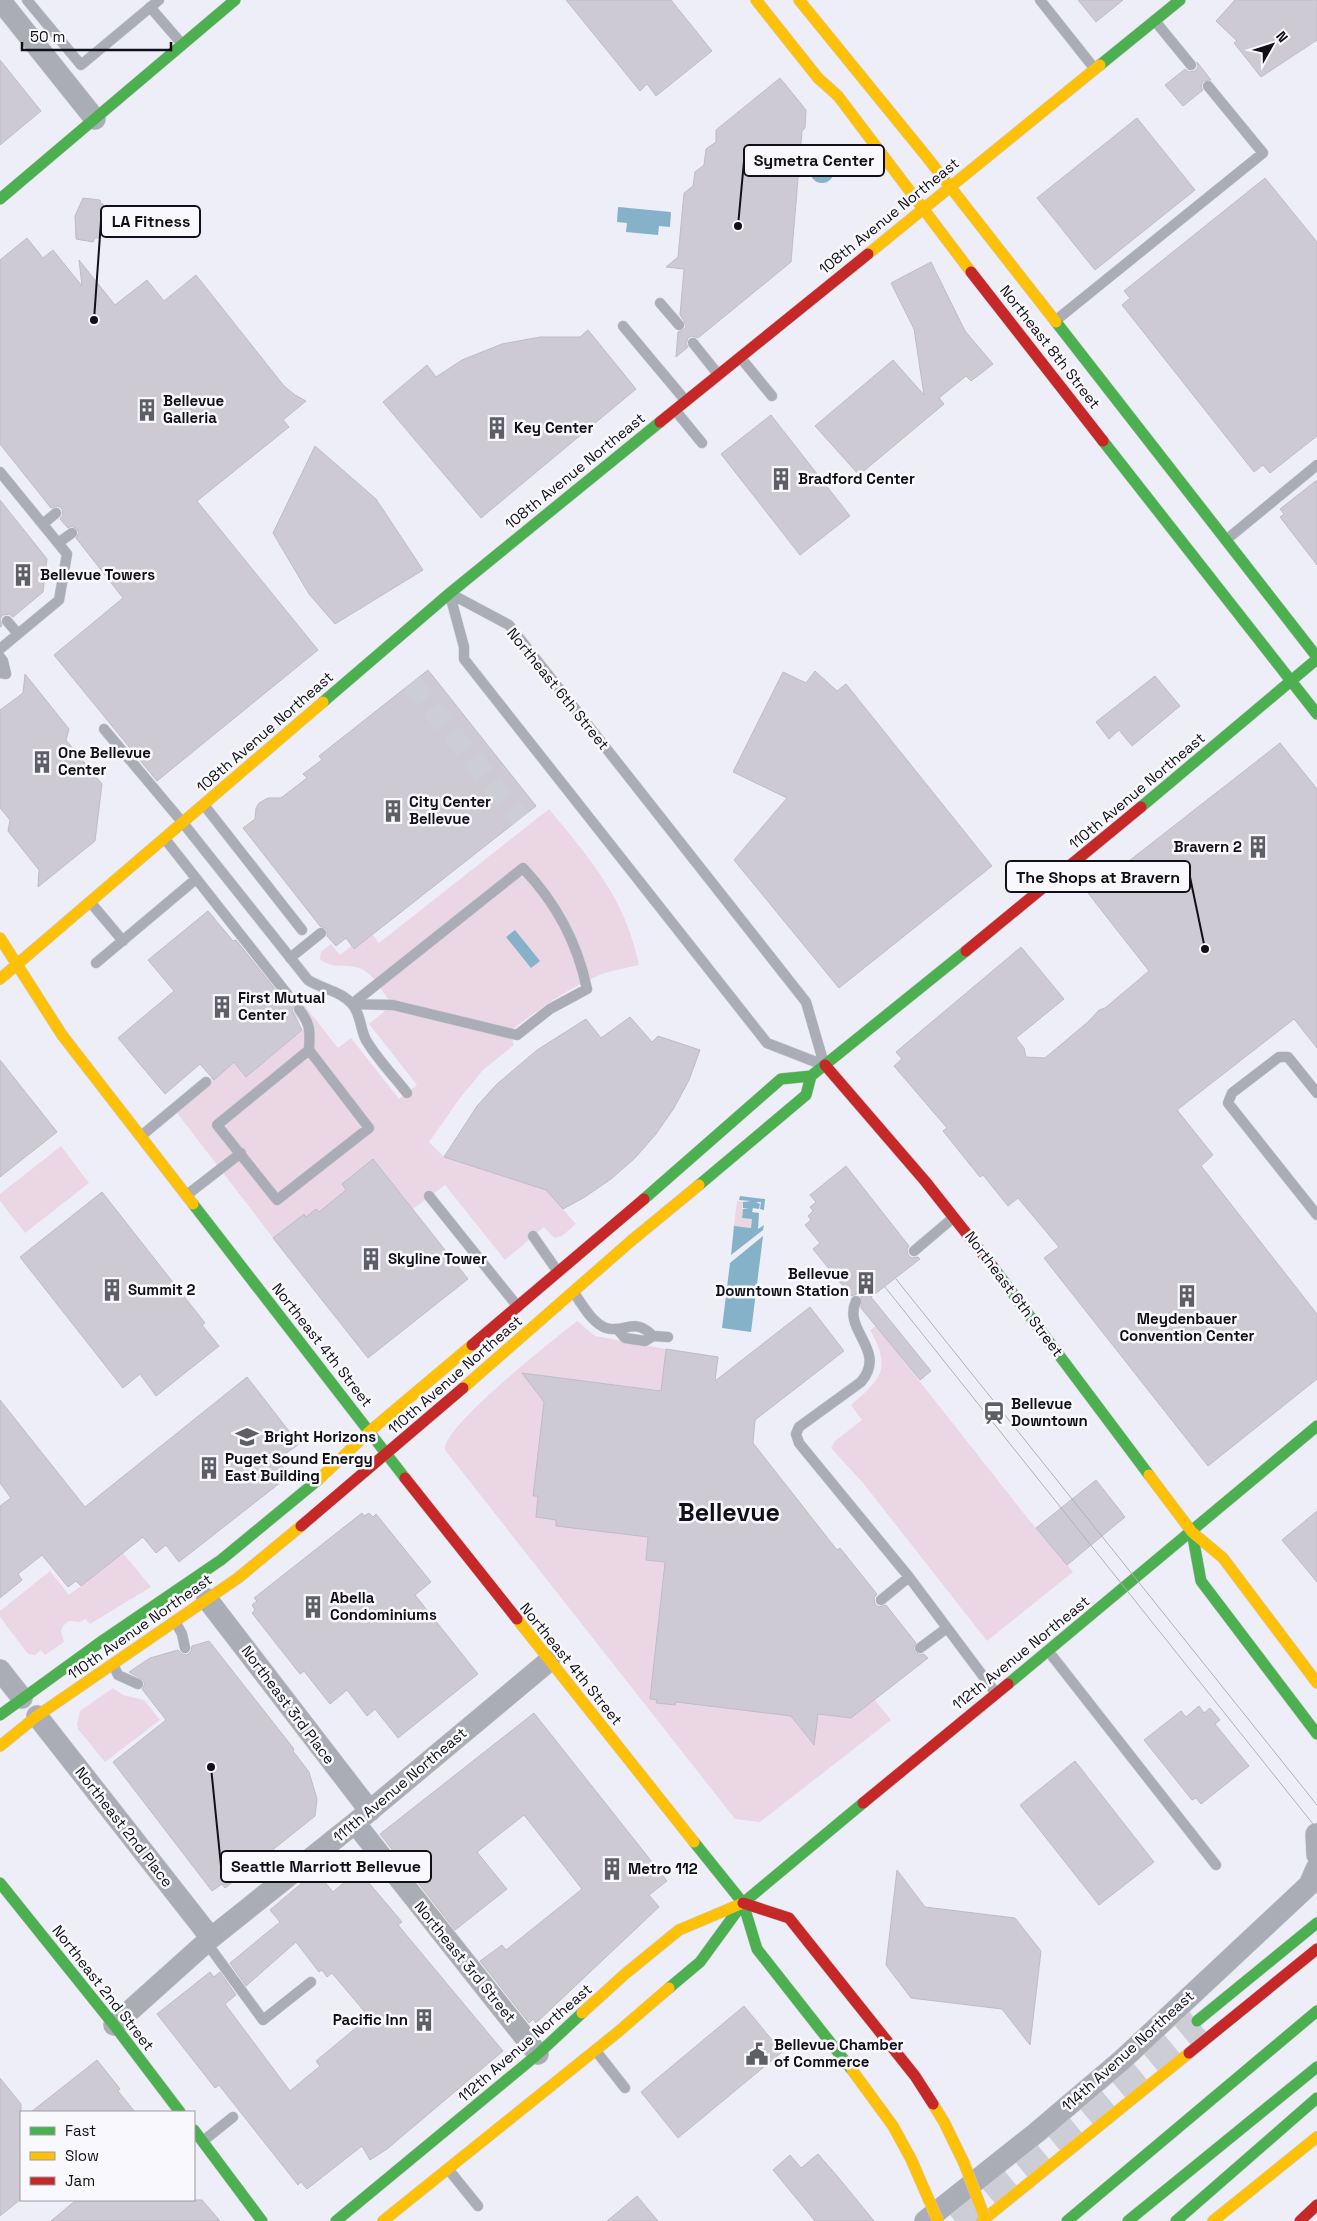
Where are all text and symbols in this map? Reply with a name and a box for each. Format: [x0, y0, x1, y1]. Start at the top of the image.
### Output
scale bar [22, 20, 171, 52]
north arrow [1247, 20, 1297, 70]
text: 50 m [30, 27, 65, 46]
text: N [1272, 28, 1292, 46]
callout: Symetra Center [744, 145, 884, 176]
text: Symetra Center [754, 150, 874, 171]
street label: 108th Avenue Northeast [815, 153, 963, 278]
callout: LA Fitness [101, 206, 200, 237]
text: LA Fitness [112, 211, 190, 232]
street label: Northeast 8th Street [996, 281, 1105, 413]
place label: Bellevue Galleria [163, 391, 225, 427]
building icon: Bellevue Galleria [134, 397, 160, 423]
street label: 108th Avenue Northeast [501, 408, 649, 533]
building icon: Key Center [484, 415, 510, 441]
place label: Key Center [514, 418, 593, 437]
building icon: Bradford Center [768, 466, 794, 492]
place label: Bradford Center [798, 469, 915, 488]
building icon: Bellevue Towers [10, 562, 36, 588]
place label: Bellevue Towers [40, 565, 155, 584]
street label: Northeast 6th Street [503, 624, 614, 754]
street label: 108th Avenue Northeast [192, 667, 337, 796]
street label: 110th Avenue Northeast [1065, 728, 1209, 853]
place label: One Bellevue Center [58, 743, 151, 779]
building icon: One Bellevue Center [29, 749, 55, 775]
place label: City Center Bellevue [409, 792, 491, 828]
building icon: City Center Bellevue [380, 798, 406, 824]
building icon: Bravern 2 [1245, 834, 1271, 860]
place label: Bravern 2 [1173, 837, 1242, 856]
callout: The Shops at Bravern [1006, 861, 1190, 892]
text: The Shops at Bravern [1016, 867, 1180, 888]
place label: First Mutual Center [238, 988, 325, 1024]
building icon: First Mutual Center [209, 994, 235, 1020]
street label: Northeast 6th Street [961, 1227, 1068, 1360]
building icon: Skyline Tower [358, 1246, 384, 1272]
place label: Skyline Tower [388, 1249, 487, 1268]
place label: Bellevue Downtown Station [715, 1264, 849, 1300]
building icon: Bellevue Downtown Station [853, 1270, 879, 1296]
building icon: Summit 2 [99, 1277, 125, 1303]
street label: Northeast 4th Street [268, 1279, 377, 1411]
place label: Summit 2 [128, 1280, 196, 1299]
building icon: Meydenbauer Convention Center [1174, 1283, 1200, 1309]
place label: Meydenbauer Convention Center [1119, 1309, 1255, 1345]
street label: 110th Avenue Northeast [384, 1311, 526, 1438]
place label: Bellevue Downtown [1011, 1394, 1088, 1430]
station icon: Bellevue Downtown [981, 1400, 1007, 1426]
school or university icon: Bright Horizons [234, 1424, 260, 1450]
place label: Bright Horizons [264, 1427, 376, 1446]
place label: Puget Sound Energy East Building [225, 1449, 373, 1485]
building icon: Puget Sound Energy East Building [196, 1455, 222, 1481]
district label: Bellevue [678, 1496, 780, 1528]
street label: 110th Avenue Northeast [64, 1569, 216, 1684]
place label: Abella Condominiums [330, 1588, 437, 1624]
street label: 112th Avenue Northeast [948, 1591, 1093, 1714]
building icon: Abella Condominiums [300, 1594, 326, 1620]
street label: Northeast 4th Street [516, 1599, 627, 1729]
street label: Northeast 3rd Place [238, 1642, 339, 1768]
street label: 111th Avenue Northeast [329, 1723, 470, 1846]
street label: Northeast 2nd Place [71, 1763, 177, 1891]
callout: Seattle Marriott Bellevue [221, 1851, 431, 1882]
text: Seattle Marriott Bellevue [231, 1856, 421, 1877]
building icon: Metro 112 [599, 1856, 625, 1882]
place label: Metro 112 [628, 1859, 698, 1878]
street label: Northeast 3rd Street [411, 1897, 520, 2026]
street label: Northeast 2nd Street [48, 1921, 159, 2054]
street label: 112th Avenue Northeast [454, 1979, 596, 2106]
street label: 114th Avenue Northeast [1058, 1986, 1198, 2115]
building icon: Pacific Inn [411, 2007, 437, 2033]
place label: Pacific Inn [333, 2010, 408, 2029]
place label: Bellevue Chamber of Commerce [774, 2035, 904, 2071]
public building icon: Bellevue Chamber of Commerce [744, 2041, 770, 2067]
legend [20, 2111, 195, 2201]
text: Fast [65, 2121, 96, 2140]
text: Slow [65, 2146, 99, 2165]
text: Jam [65, 2171, 95, 2190]

